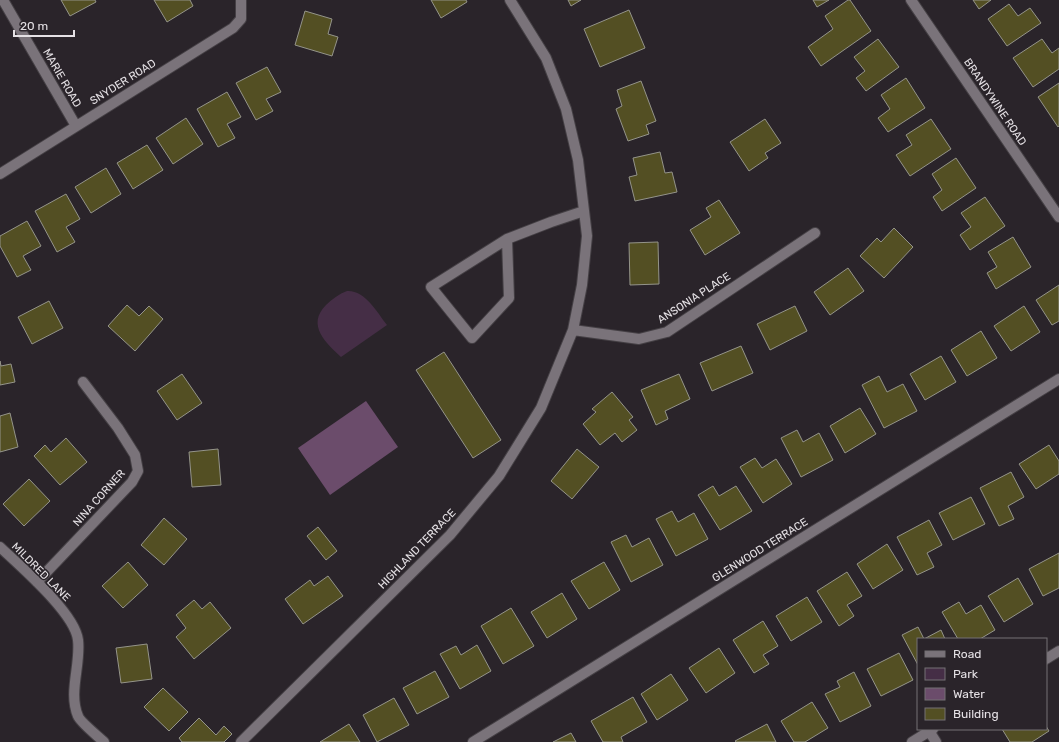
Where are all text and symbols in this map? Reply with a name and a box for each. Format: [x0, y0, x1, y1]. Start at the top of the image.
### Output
scale bar [14, 12, 74, 38]
text: 20 m [20, 19, 48, 33]
street label: MARIE ROAD [40, 47, 84, 109]
street label: BRANDYWINE ROAD [961, 56, 1029, 148]
street label: SNYDER ROAD [88, 57, 158, 107]
street label: ANSONIA PLACE [655, 269, 733, 326]
street label: NINA CORNER [70, 467, 128, 529]
street label: HIGHLAND TERRACE [375, 506, 459, 592]
street label: GLENWOOD TERRACE [710, 515, 810, 585]
street label: MILDRED LANE [9, 540, 73, 604]
legend [917, 638, 1047, 730]
text: Road [953, 647, 981, 661]
text: Park [953, 667, 979, 681]
text: Water [953, 687, 985, 701]
text: Building [953, 707, 999, 721]

